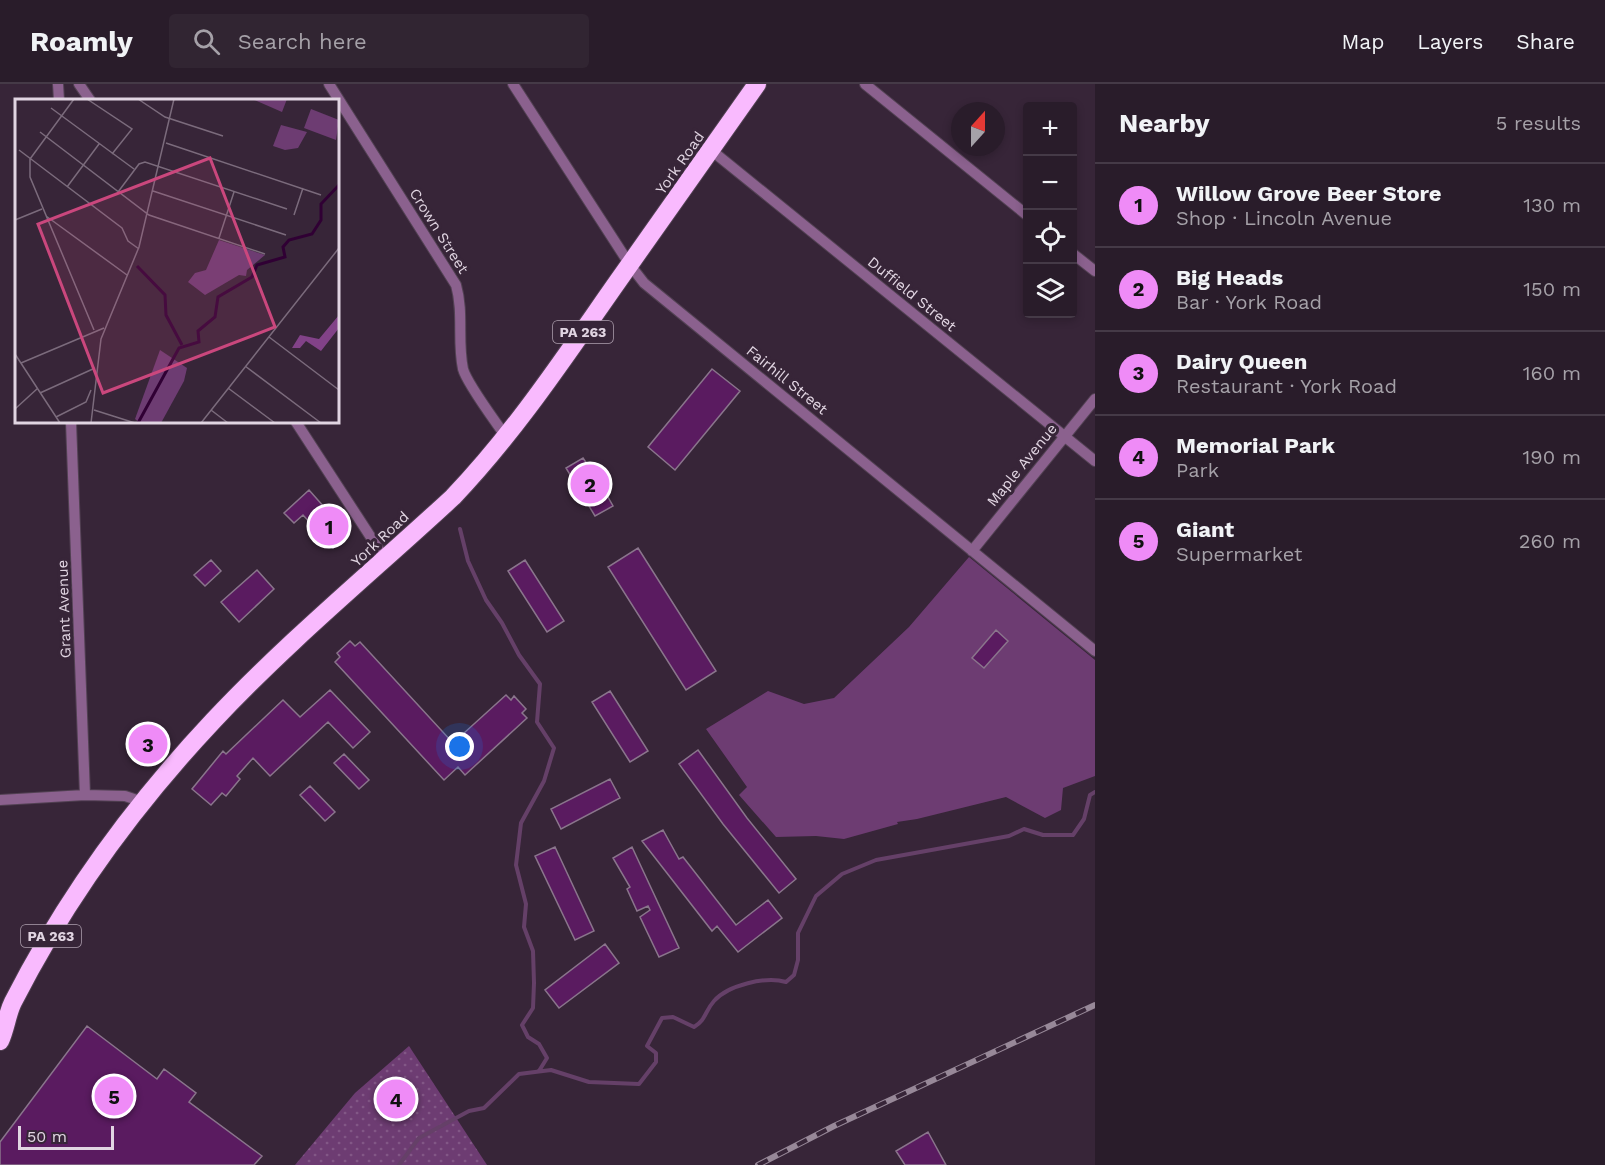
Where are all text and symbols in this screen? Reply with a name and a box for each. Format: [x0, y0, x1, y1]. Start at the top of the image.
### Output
search box [169, 14, 589, 68]
text: Roamly [30, 25, 133, 58]
icon: search [190, 25, 223, 58]
text: Search here [238, 29, 367, 54]
text: Map [1341, 29, 1384, 54]
text: Layers [1417, 29, 1483, 54]
text: Share [1516, 29, 1575, 54]
inset map [15, 99, 339, 423]
north arrow [951, 102, 1005, 156]
map controls [1023, 102, 1077, 318]
button: + [1023, 102, 1077, 156]
text: Nearby [1119, 108, 1210, 138]
text: 5 results [1496, 111, 1581, 135]
street label: York Road [652, 128, 708, 198]
button: − [1023, 156, 1077, 210]
text: Willow Grove Beer Store [1176, 181, 1442, 206]
street label: Crown Street [406, 185, 473, 278]
text: 1 [1134, 193, 1143, 217]
text: 130 m [1523, 193, 1581, 217]
text: Shop · Lincoln Avenue [1176, 206, 1392, 230]
button: locate [1023, 210, 1077, 264]
street label: Duffield Street [864, 253, 960, 336]
button: layers [1023, 264, 1077, 318]
text: Big Heads [1176, 265, 1283, 290]
text: 2 [1133, 277, 1144, 301]
text: 150 m [1523, 277, 1581, 301]
text: Bar · York Road [1176, 290, 1322, 314]
road number: PA 263 [553, 321, 613, 343]
street label: Fairhill Street [743, 342, 832, 419]
text: Dairy Queen [1176, 349, 1307, 374]
text: 3 [1133, 361, 1144, 385]
text: 160 m [1523, 361, 1581, 385]
text: Restaurant · York Road [1176, 374, 1397, 398]
street label: Maple Avenue [983, 420, 1061, 510]
text: Memorial Park [1176, 433, 1335, 458]
text: 4 [1132, 445, 1145, 469]
text: 190 m [1523, 445, 1581, 469]
text: Park [1176, 458, 1219, 482]
pin: 2 [570, 462, 610, 506]
pin: 1 [310, 504, 348, 548]
street label: York Road [347, 508, 413, 570]
text: Giant [1176, 517, 1234, 542]
text: 5 [1133, 529, 1144, 553]
text: 260 m [1519, 529, 1581, 553]
text: Supermarket [1176, 542, 1302, 566]
street label: Grant Avenue [53, 560, 75, 658]
pin: 3 [128, 722, 168, 766]
your location [445, 732, 474, 761]
road number: PA 263 [21, 925, 81, 947]
pin: 5 [94, 1074, 134, 1118]
pin: 4 [376, 1076, 416, 1122]
scale bar [18, 1123, 114, 1150]
text: 50 m [27, 1127, 67, 1146]

